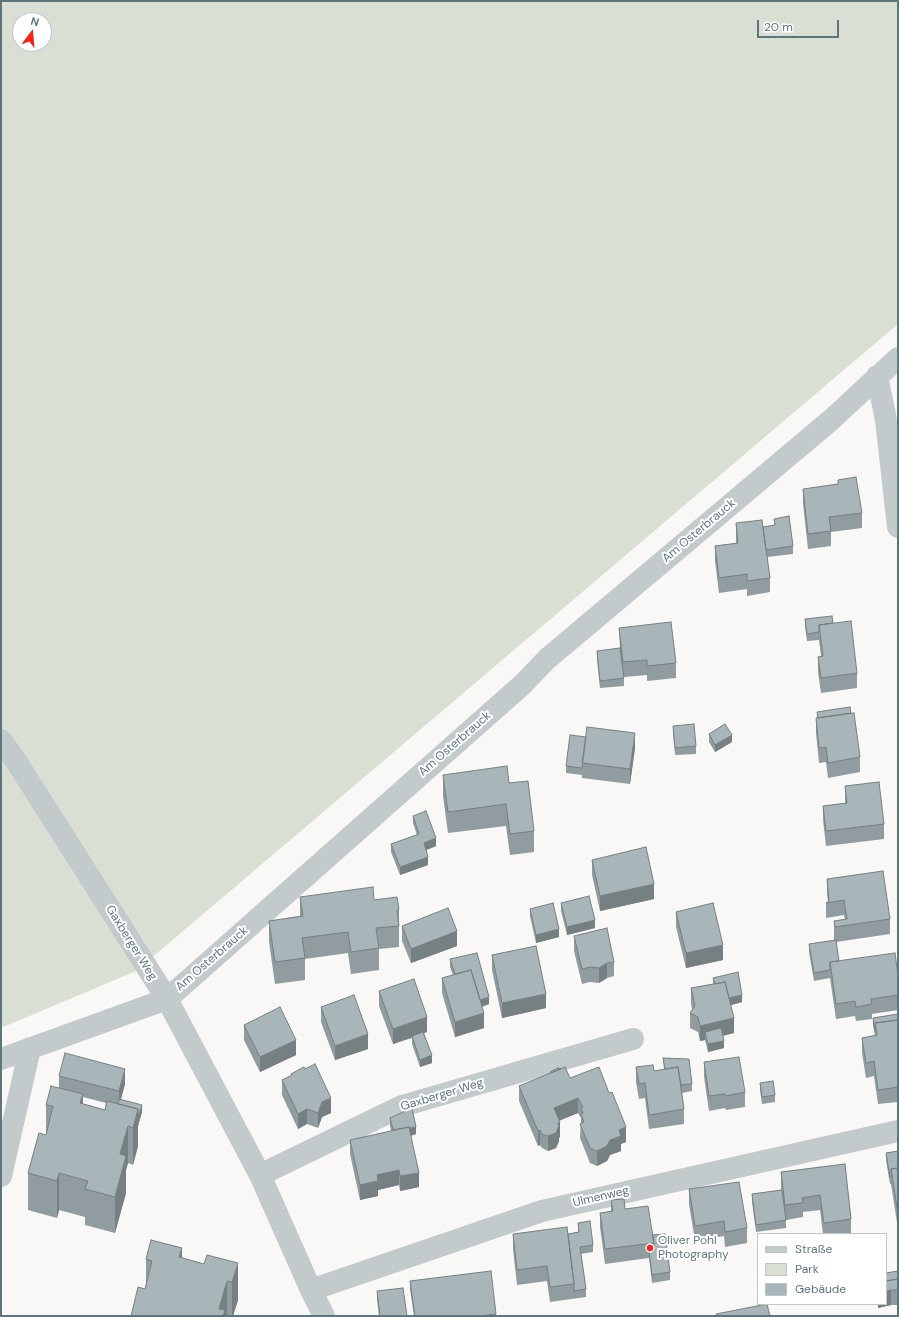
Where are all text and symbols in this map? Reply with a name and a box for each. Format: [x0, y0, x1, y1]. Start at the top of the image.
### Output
north arrow [12, 12, 52, 52]
scale bar [759, 12, 841, 38]
text: N [29, 14, 41, 29]
text: 20 m [764, 19, 793, 35]
street label: Am Osterbrauck [660, 496, 738, 566]
street label: Am Osterbrauck [416, 709, 494, 779]
street label: Gaxberger Weg [102, 903, 160, 983]
street label: Am Osterbrauck [173, 924, 251, 994]
street label: Gaxberger Weg [399, 1076, 485, 1114]
street label: Ulmenweg [571, 1184, 631, 1210]
legend [757, 1233, 887, 1305]
place label: Oliver Pohl Photography [658, 1234, 729, 1262]
text: Straße [795, 1241, 832, 1257]
marker: Oliver Pohl Photography [645, 1243, 655, 1253]
text: Park [795, 1261, 819, 1277]
text: Gebäude [795, 1281, 846, 1297]

